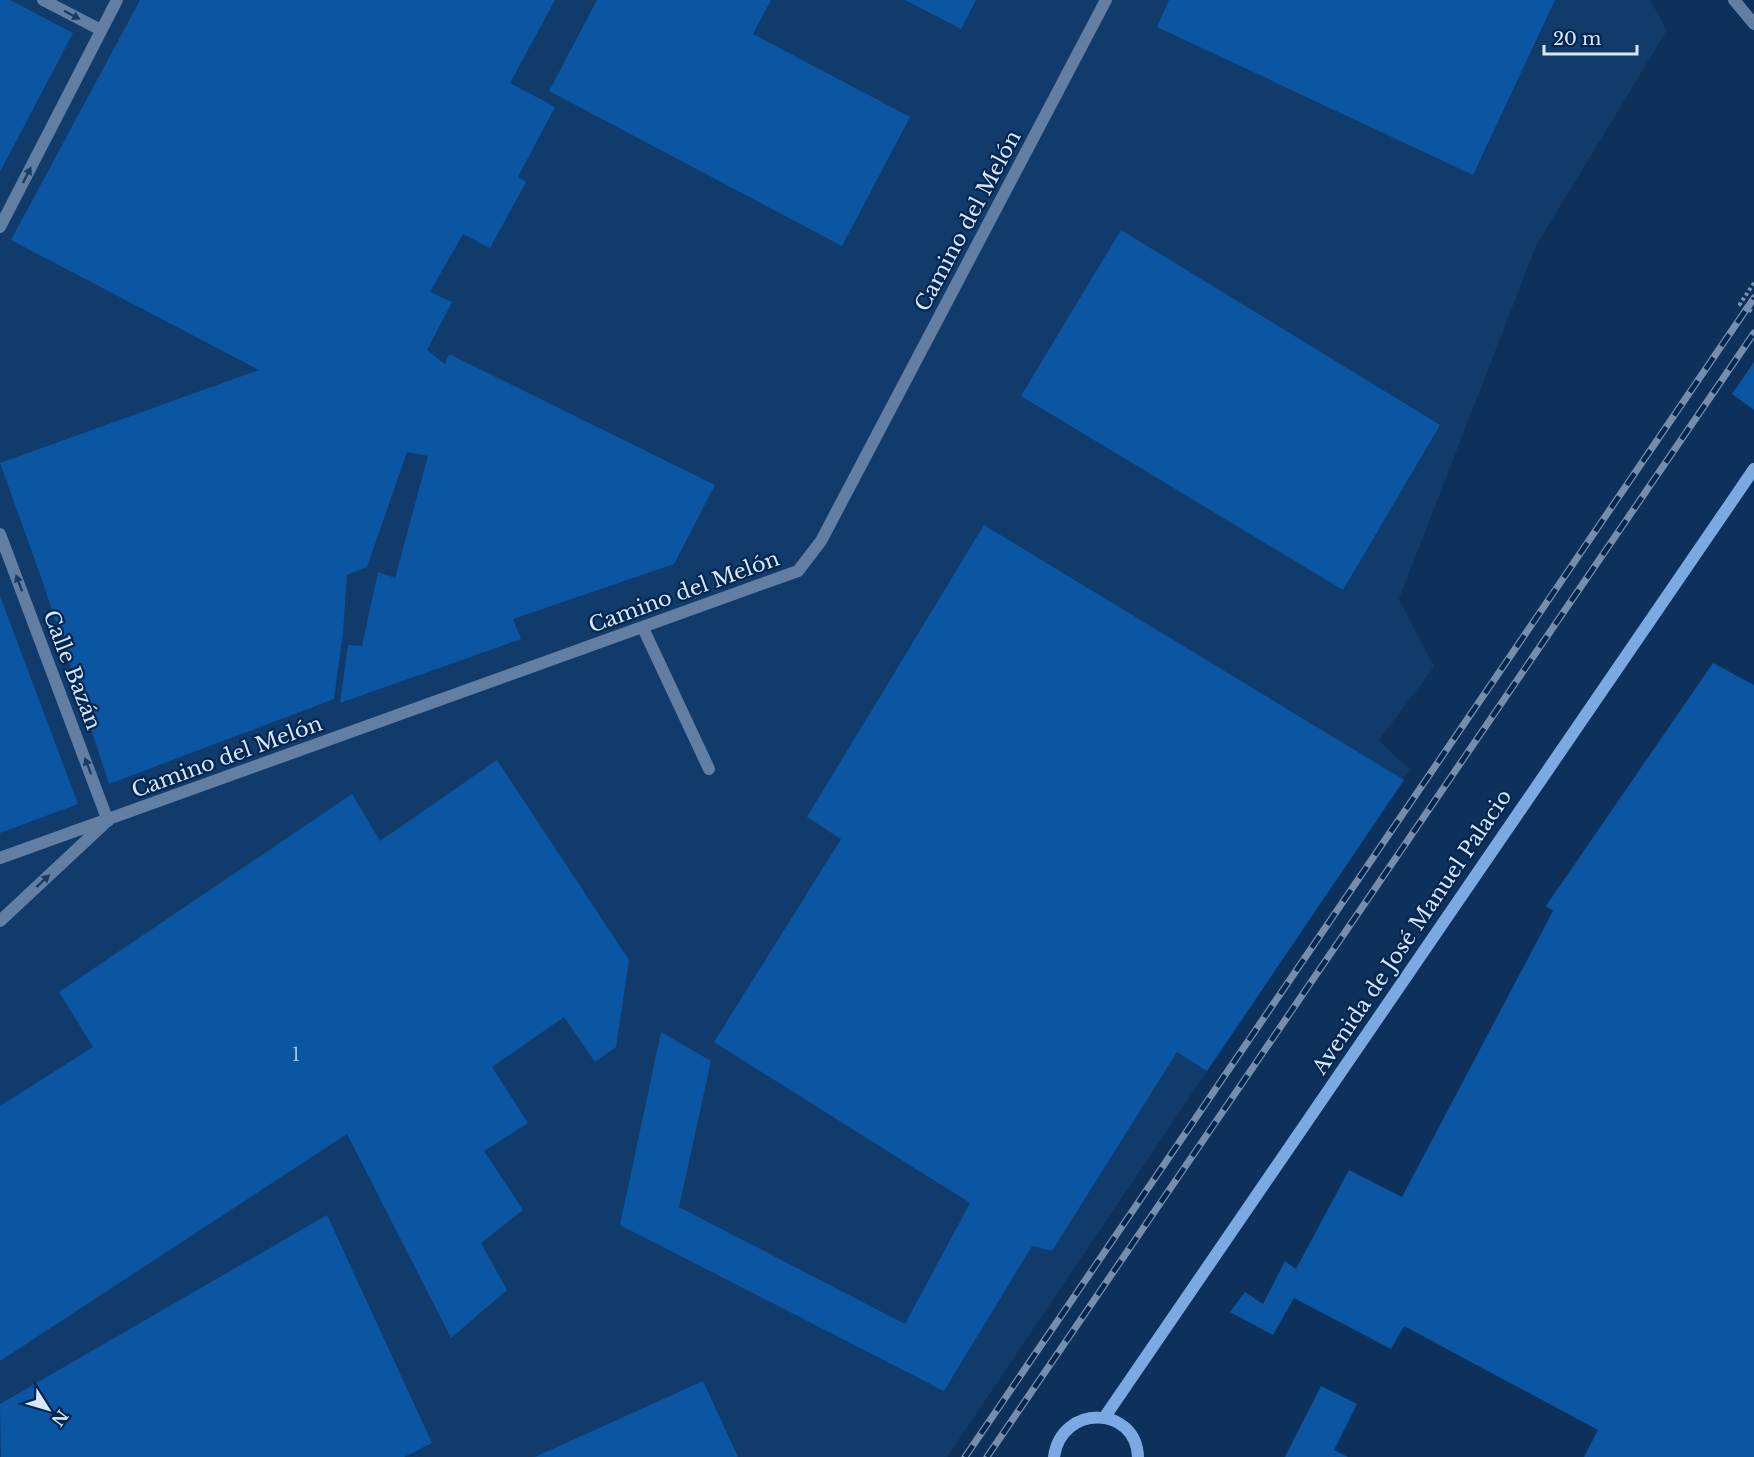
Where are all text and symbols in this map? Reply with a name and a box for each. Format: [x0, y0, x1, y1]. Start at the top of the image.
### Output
one-way arrow [64, 10, 81, 20]
scale bar [1544, 18, 1637, 56]
text: 20 m [1553, 28, 1601, 50]
street label: Camino del Melón [909, 126, 1027, 316]
one-way arrow [22, 166, 32, 183]
street label: Camino del Melón [585, 545, 783, 639]
one-way arrow [13, 574, 23, 592]
street label: Calle Bazán [37, 607, 107, 733]
street label: Camino del Melón [128, 710, 326, 804]
one-way arrow [82, 756, 92, 774]
street label: Avenida de José Manuel Palacio [1306, 785, 1517, 1080]
one-way arrow [35, 875, 49, 889]
house number: 1 [292, 1044, 300, 1066]
north arrow [18, 1379, 78, 1439]
text: N [47, 1406, 72, 1430]

